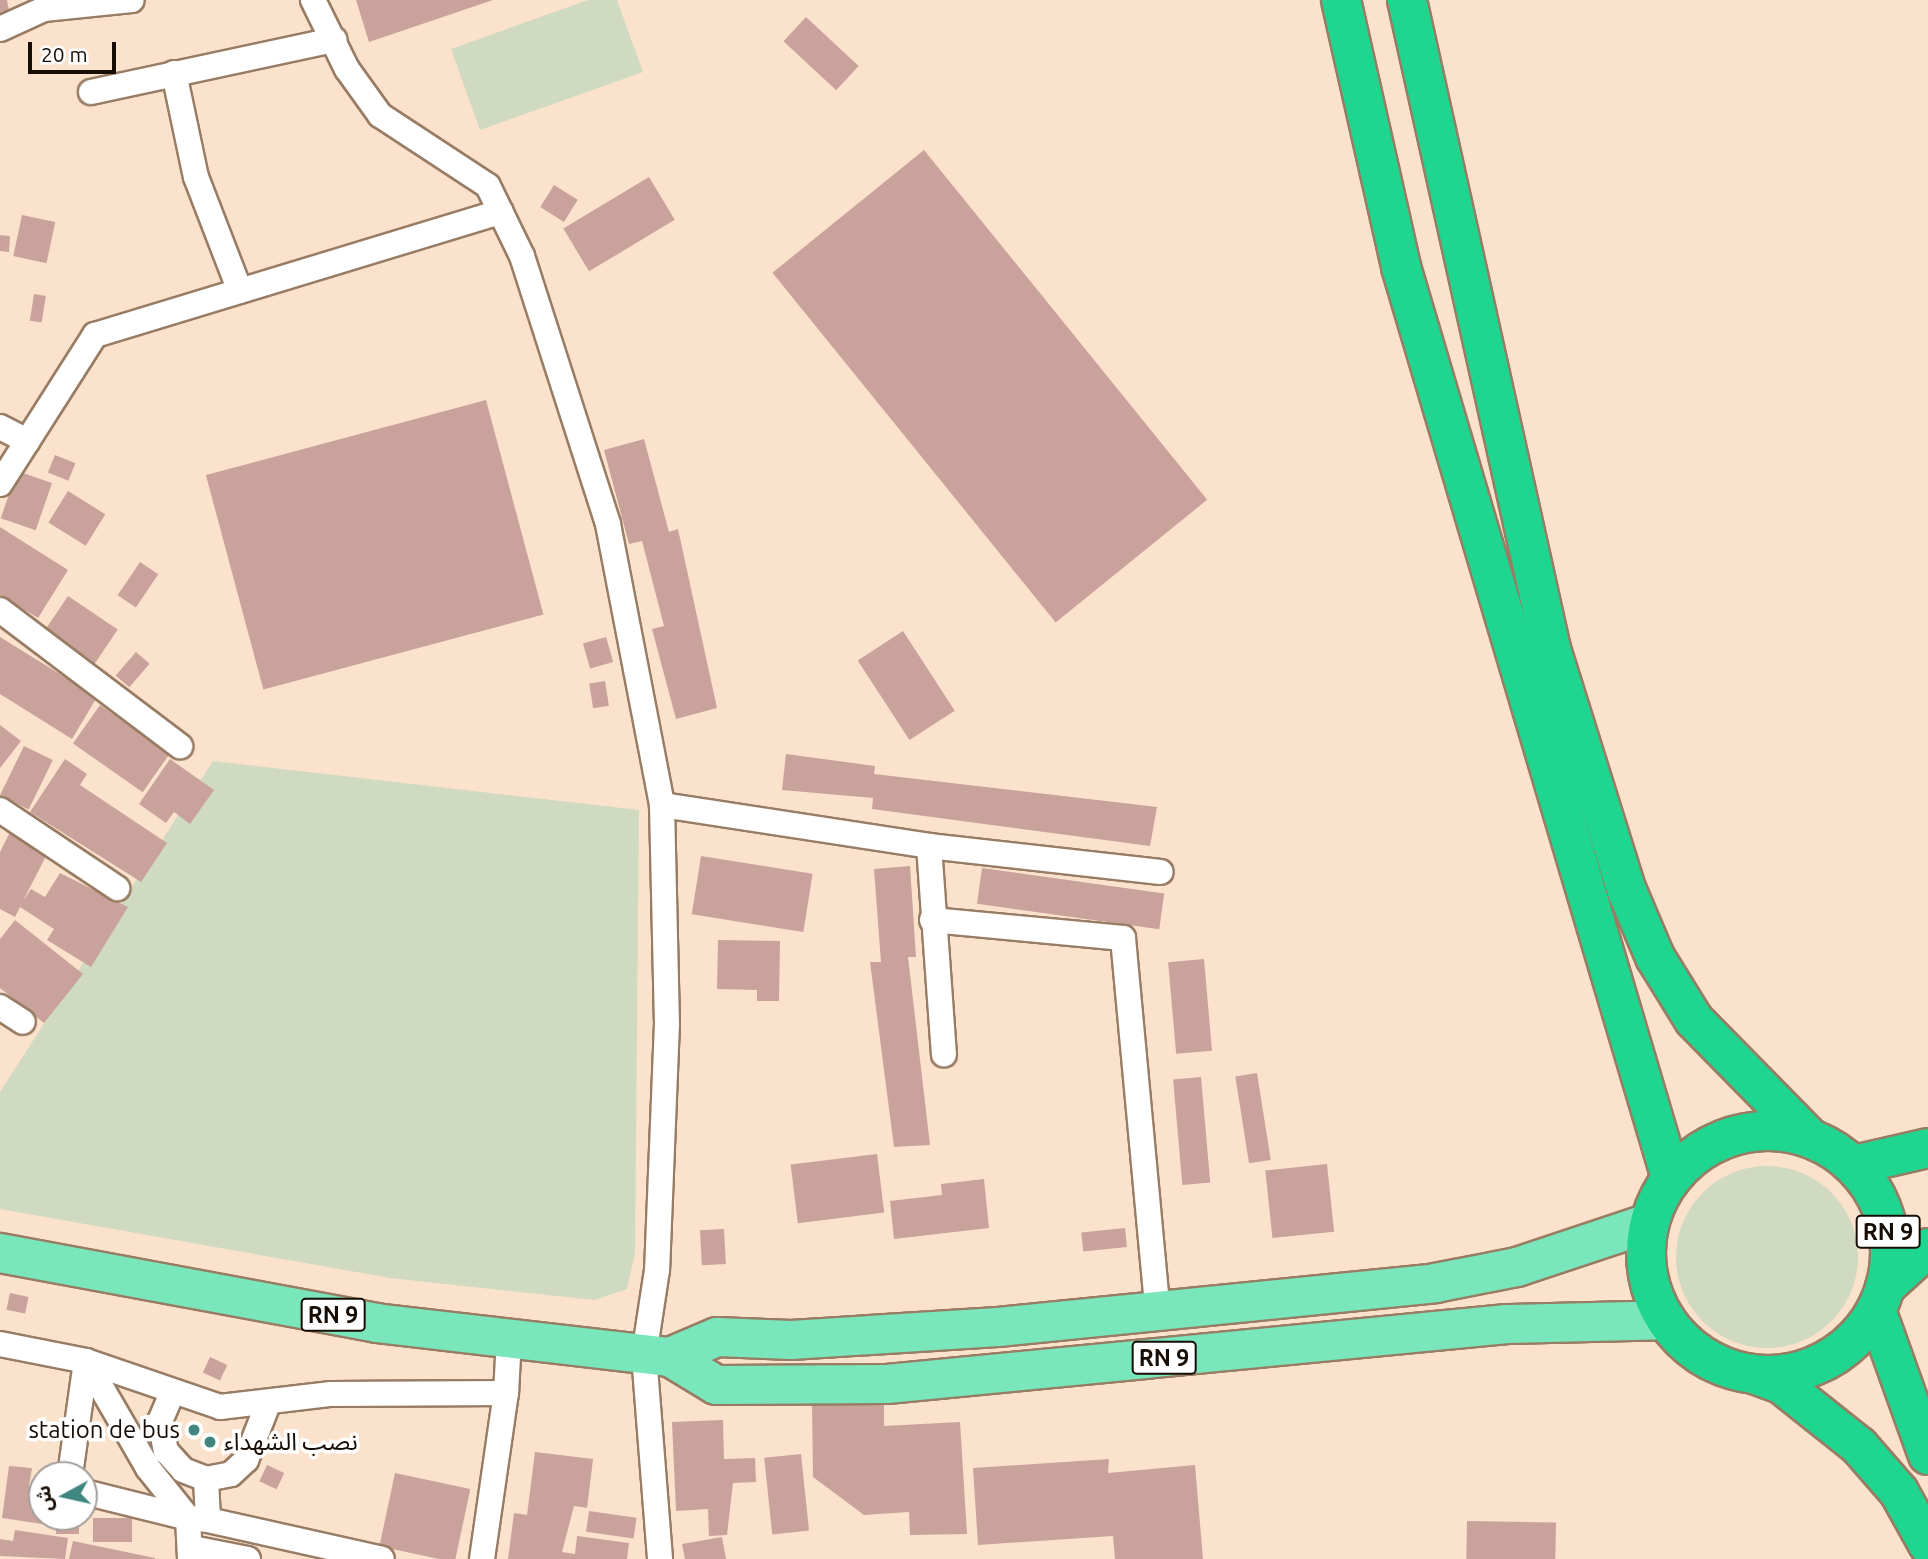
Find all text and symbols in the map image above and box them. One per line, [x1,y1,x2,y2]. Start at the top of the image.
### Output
scale bar [32,28,119,72]
text: 20 m [41,42,88,66]
road number: RN 9 [1855,1212,1921,1252]
road number: RN 9 [300,1296,366,1334]
road number: RN 9 [1131,1338,1197,1378]
place label: station de bus [28,1416,180,1444]
marker: station de bus [186,1422,202,1438]
place label: نصب الشهداء [224,1428,358,1456]
marker: نصب الشهداء [202,1434,218,1450]
north arrow [28,1461,98,1531]
text: ش [31,1484,57,1513]

